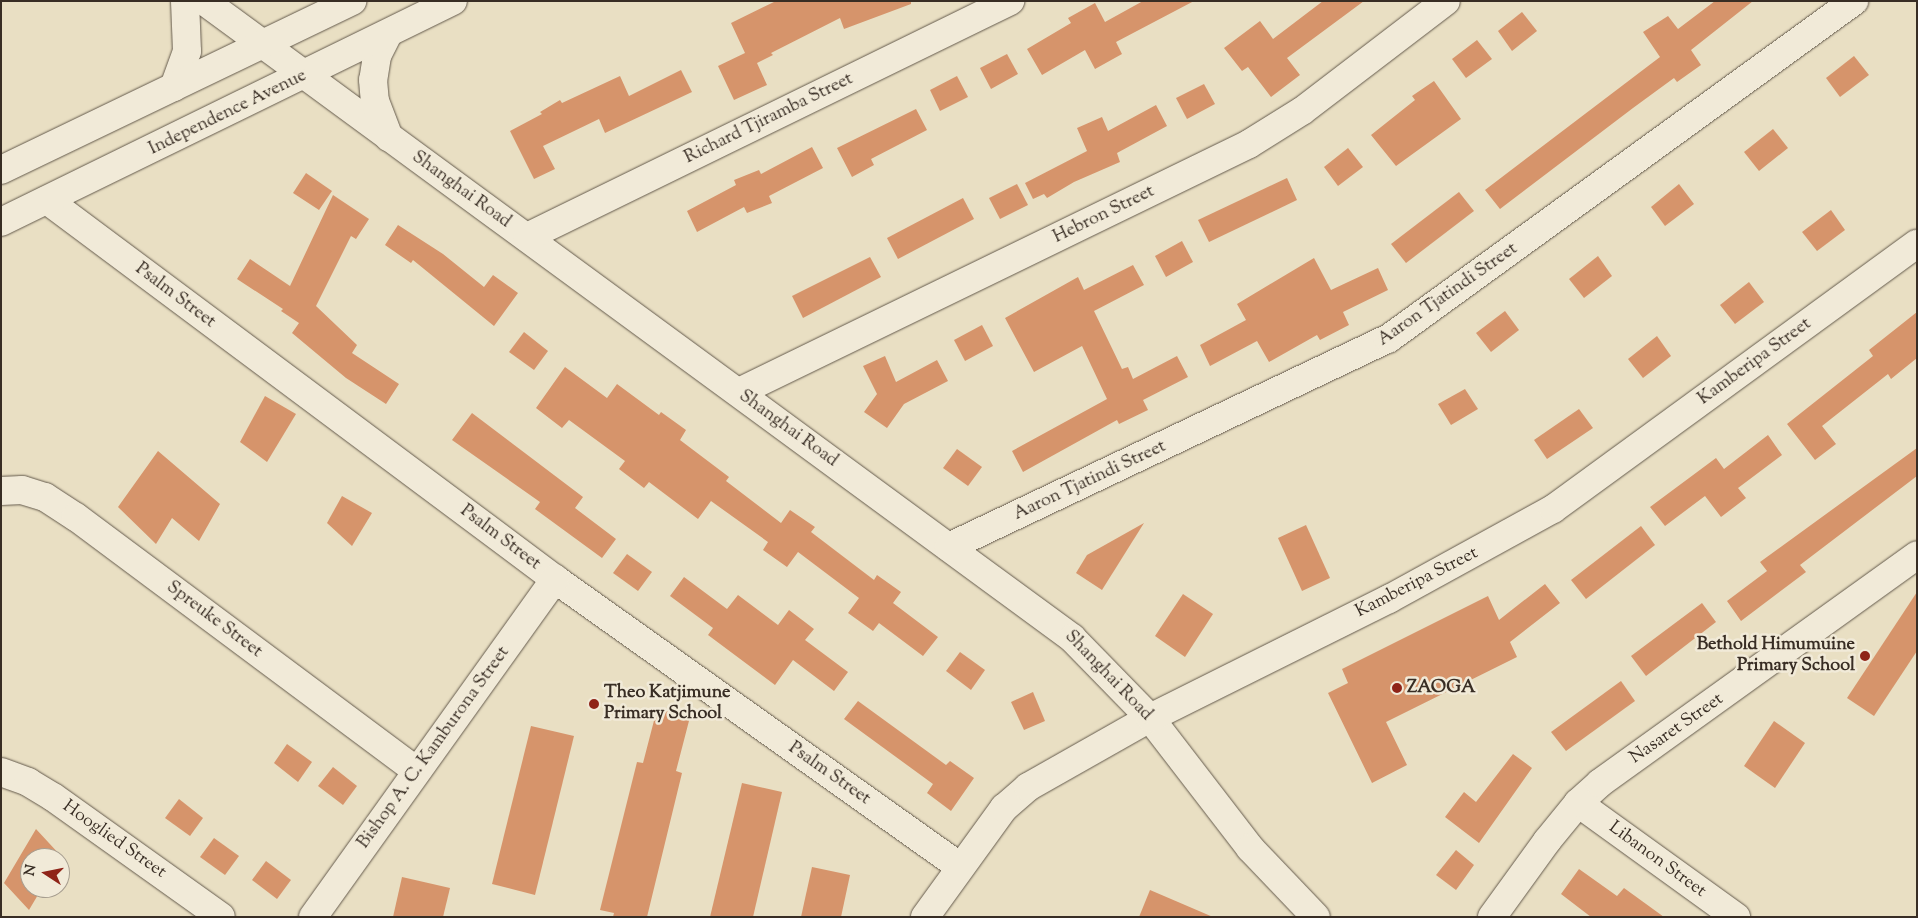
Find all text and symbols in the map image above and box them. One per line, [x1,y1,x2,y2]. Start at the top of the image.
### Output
street label: Independence Avenue [146,65,310,161]
street label: Richard Tjiramba Street [681,69,857,169]
street label: Shanghai Road [407,147,515,233]
street label: Hebron Street [1050,181,1158,249]
street label: Aaron Tjatindi Street [1374,239,1522,351]
street label: Psalm Street [130,259,220,333]
street label: Kamberipa Street [1694,314,1816,410]
street label: Shanghai Road [734,386,842,472]
street label: Aaron Tjatindi Street [1010,436,1170,526]
street label: Psalm Street [455,501,545,575]
street label: Kamberipa Street [1352,543,1482,623]
street label: Spreuke Street [162,577,266,663]
street label: Shanghai Road [1060,626,1156,726]
place label: Bethold Himumuine Primary School [1697,635,1855,678]
street label: Bishop A. C. Kamburona Street [353,643,515,853]
marker: Bethold Himumuine Primary School [1859,650,1871,662]
place label: ZAOGA [1407,677,1476,699]
marker: ZAOGA [1391,682,1403,694]
place label: Theo Katjimune Primary School [604,683,731,726]
street label: Nasaret Street [1626,689,1728,769]
marker: Theo Katjimune Primary School [588,698,600,710]
street label: Psalm Street [784,738,874,810]
street label: Hooglied Street [58,796,170,884]
street label: Libanon Street [1604,817,1710,903]
north arrow [20,848,70,898]
text: N [20,863,42,878]

